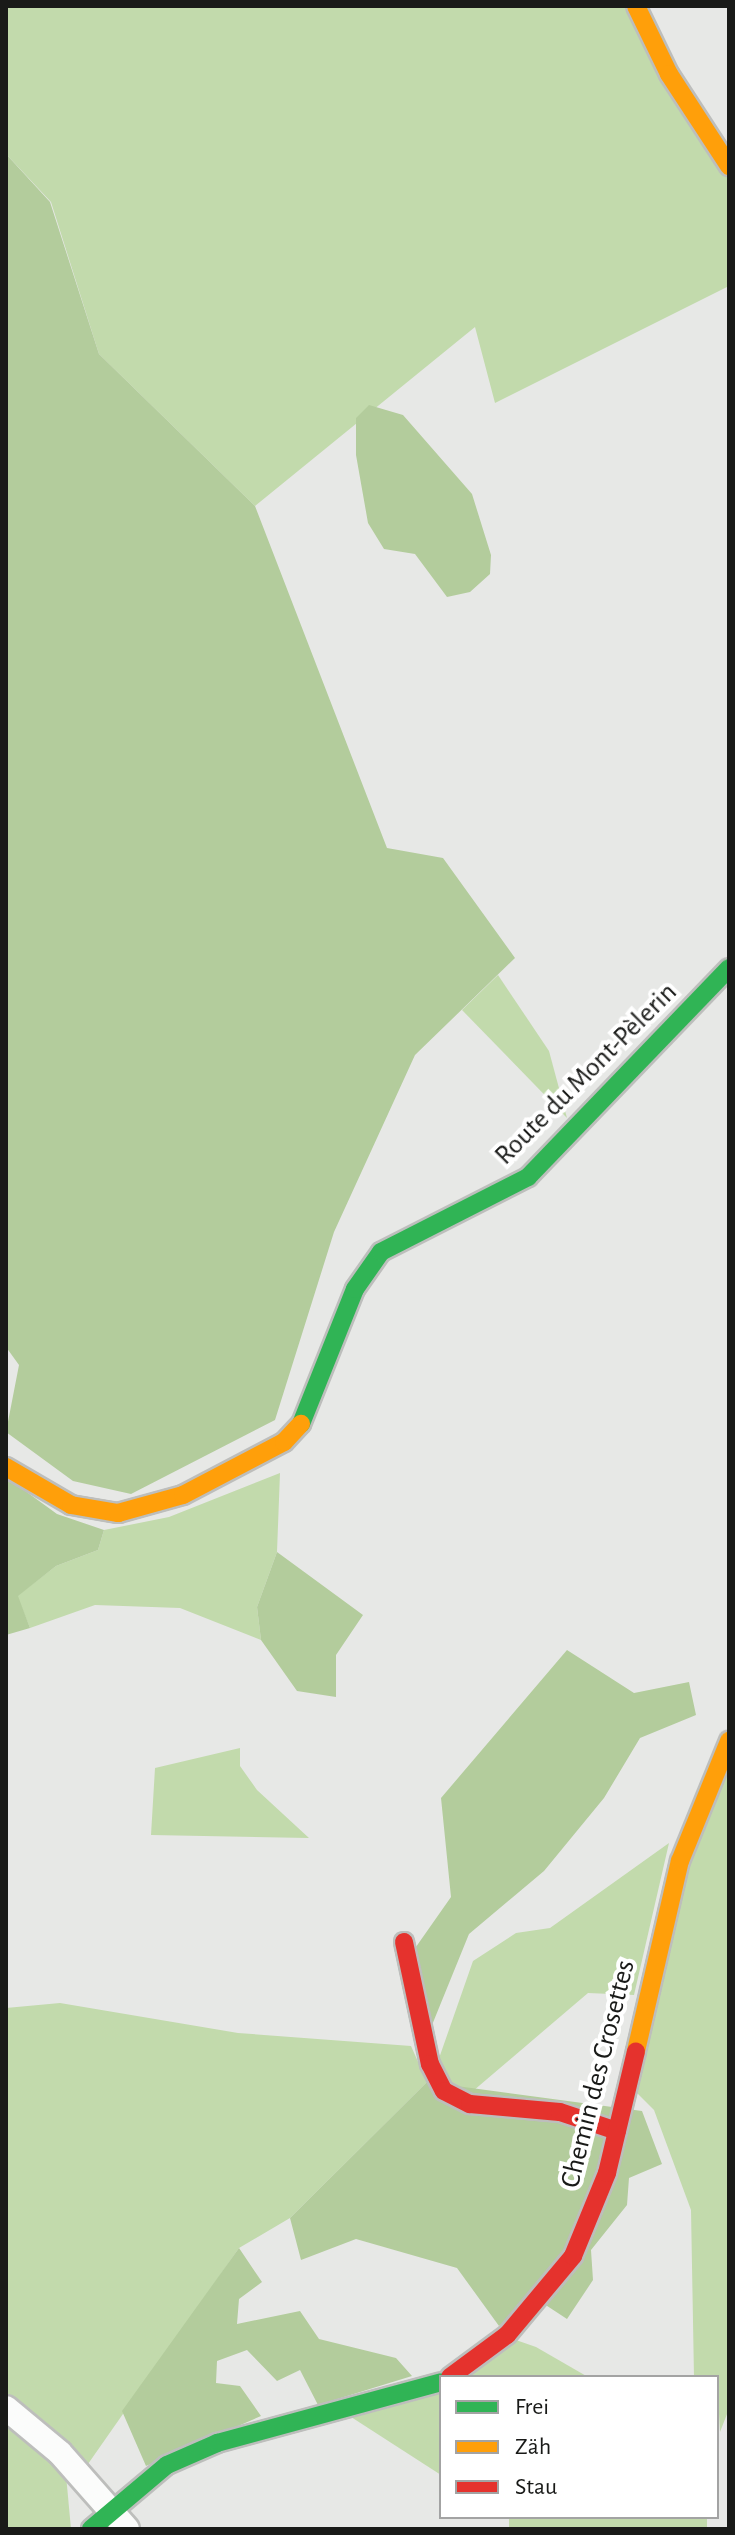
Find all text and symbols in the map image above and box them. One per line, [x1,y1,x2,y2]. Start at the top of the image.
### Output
street label: Route du Mont-Pèlerin [488,976,684,1172]
street label: Chemin des Crosettes [553,1957,643,2191]
legend [439,2375,719,2519]
text: Frei [515,2395,549,2419]
text: Zäh [515,2435,551,2459]
text: Stau [515,2475,557,2499]

